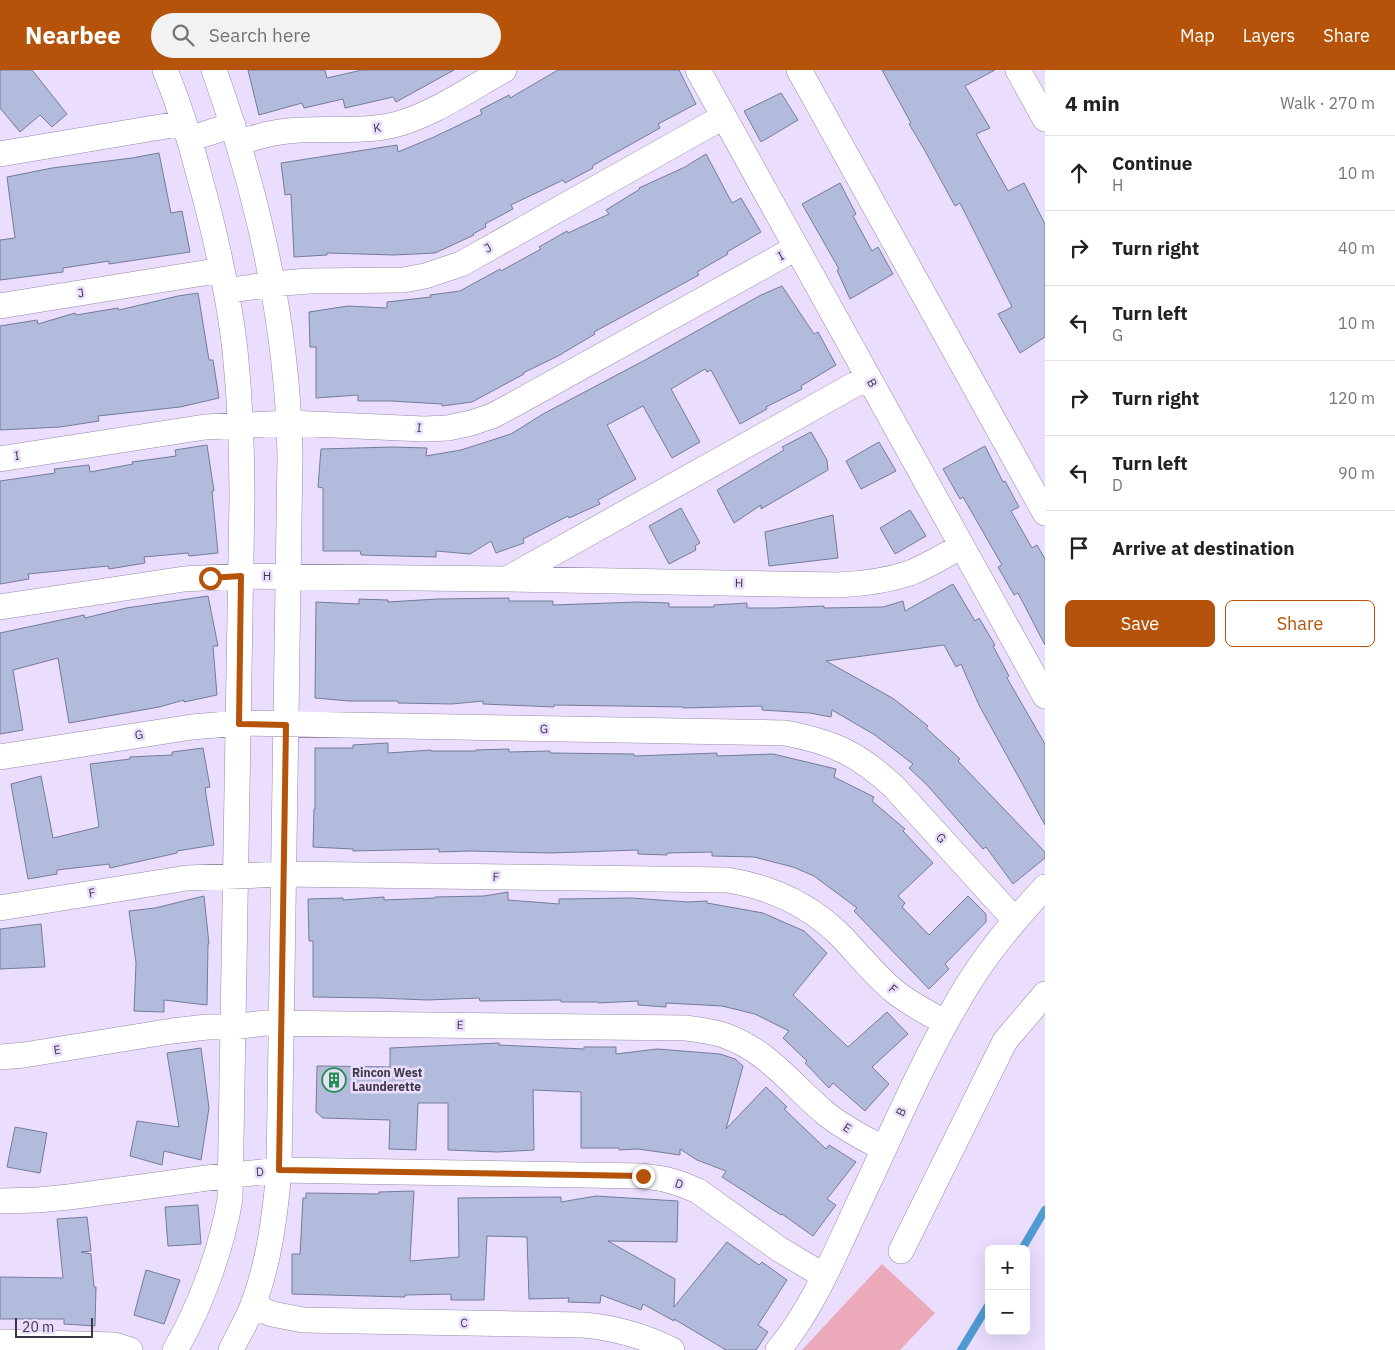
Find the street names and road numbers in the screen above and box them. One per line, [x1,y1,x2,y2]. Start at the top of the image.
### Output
street label: K [372,119,382,136]
street label: J [481,240,494,256]
street label: I [775,248,787,263]
street label: J [77,285,85,300]
street label: B [864,376,881,390]
street label: I [416,420,422,435]
street label: I [13,448,21,463]
street label: H [263,568,271,583]
street label: H [735,575,743,590]
street label: G [540,721,548,736]
street label: G [134,726,144,743]
street label: G [933,829,950,846]
street label: F [493,869,500,884]
street label: F [87,885,97,900]
street label: F [886,981,901,997]
street label: E [456,1017,464,1032]
street label: E [52,1042,62,1057]
street label: B [892,1105,909,1119]
street label: E [840,1119,854,1136]
street label: D [255,1164,265,1179]
street label: D [673,1175,685,1192]
street label: C [460,1315,468,1330]

